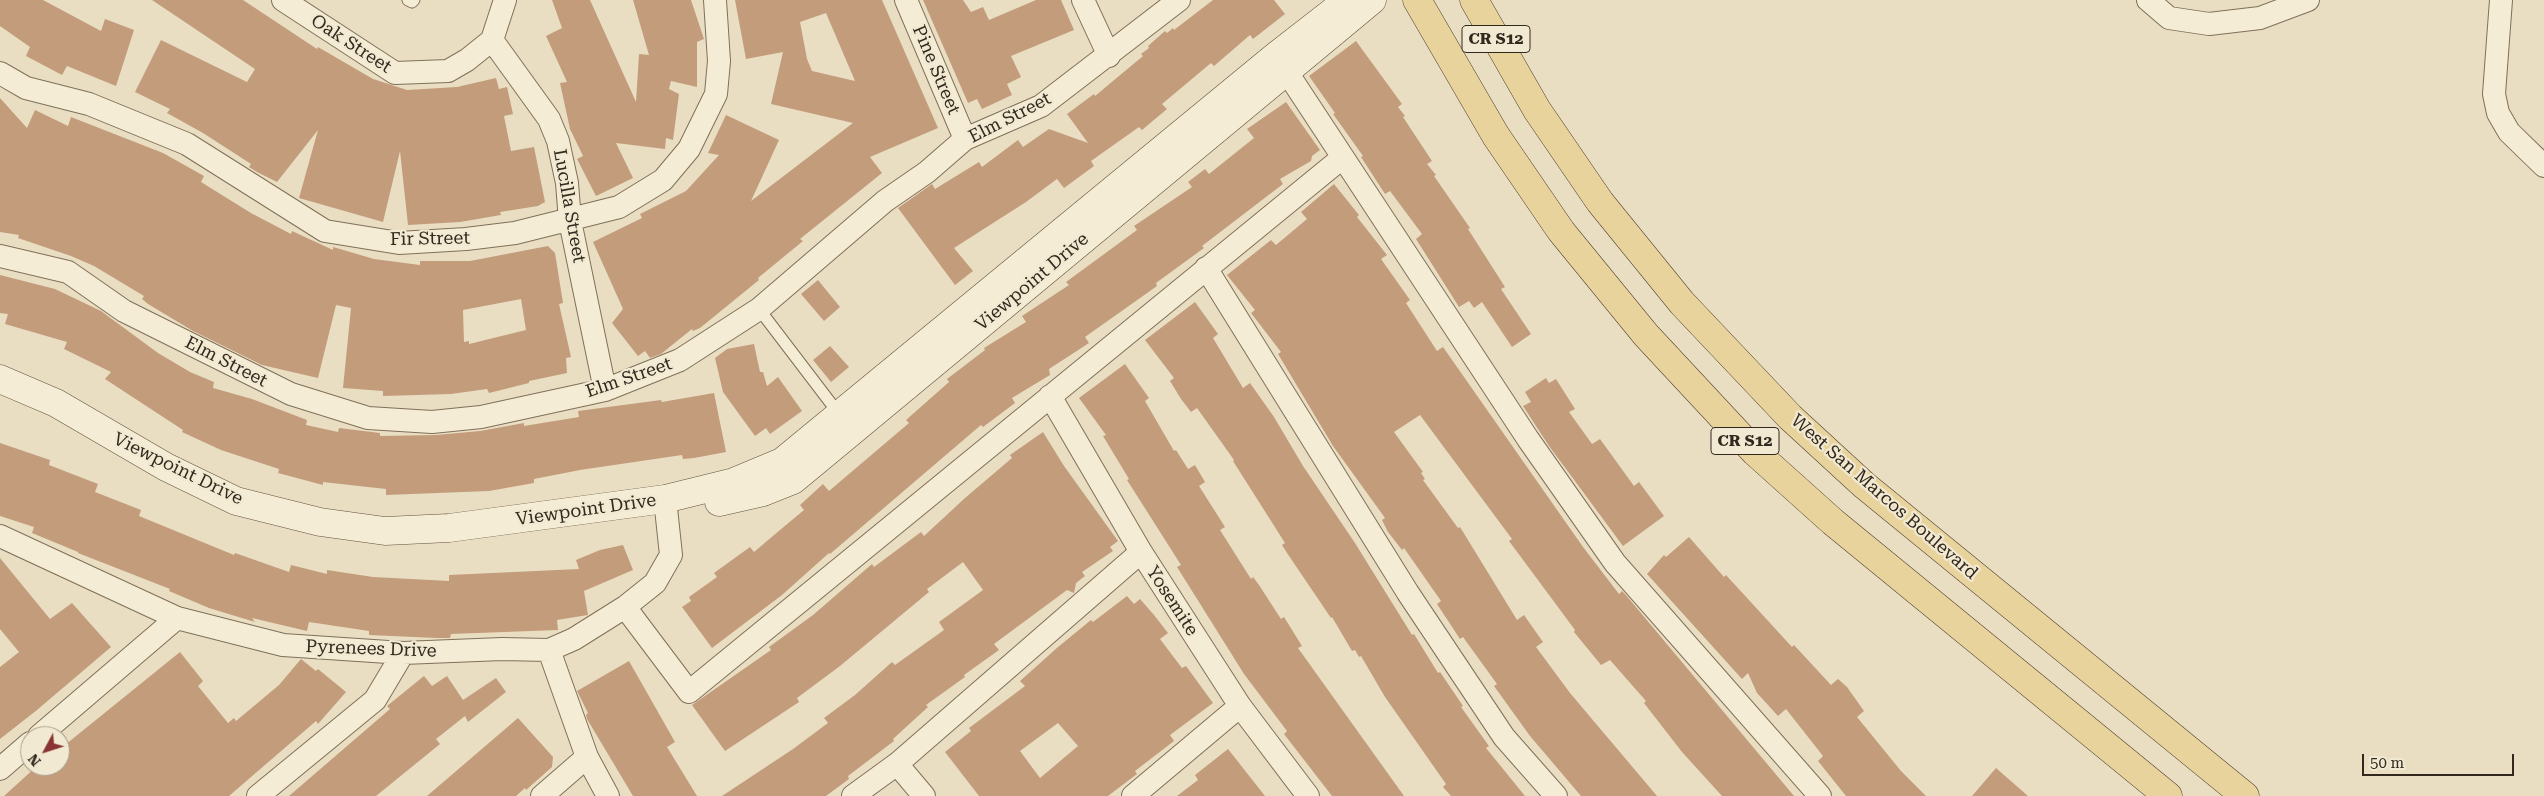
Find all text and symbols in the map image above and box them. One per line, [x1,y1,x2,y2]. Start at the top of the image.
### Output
street label: Oak Street [307,10,395,78]
street label: Pine Street [907,22,965,118]
road number: CR S12 [1462,26,1530,52]
street label: Elm Street [965,88,1055,148]
street label: Lucilla Street [548,147,590,265]
street label: Fir Street [390,228,470,250]
street label: Viewpoint Drive [971,228,1093,336]
street label: Elm Street [181,332,271,392]
street label: Elm Street [583,353,675,403]
street label: West San Marcos Boulevard [1786,410,1982,584]
street label: Viewpoint Drive [110,428,246,510]
road number: CR S12 [1711,428,1779,454]
street label: Viewpoint Drive [514,489,658,531]
street label: Yosemite [1141,562,1203,640]
street label: Pyrenees Drive [305,636,437,662]
north arrow [20,726,70,776]
scale bar [2364,744,2516,776]
text: N [25,751,44,769]
text: 50 m [2370,754,2404,772]

